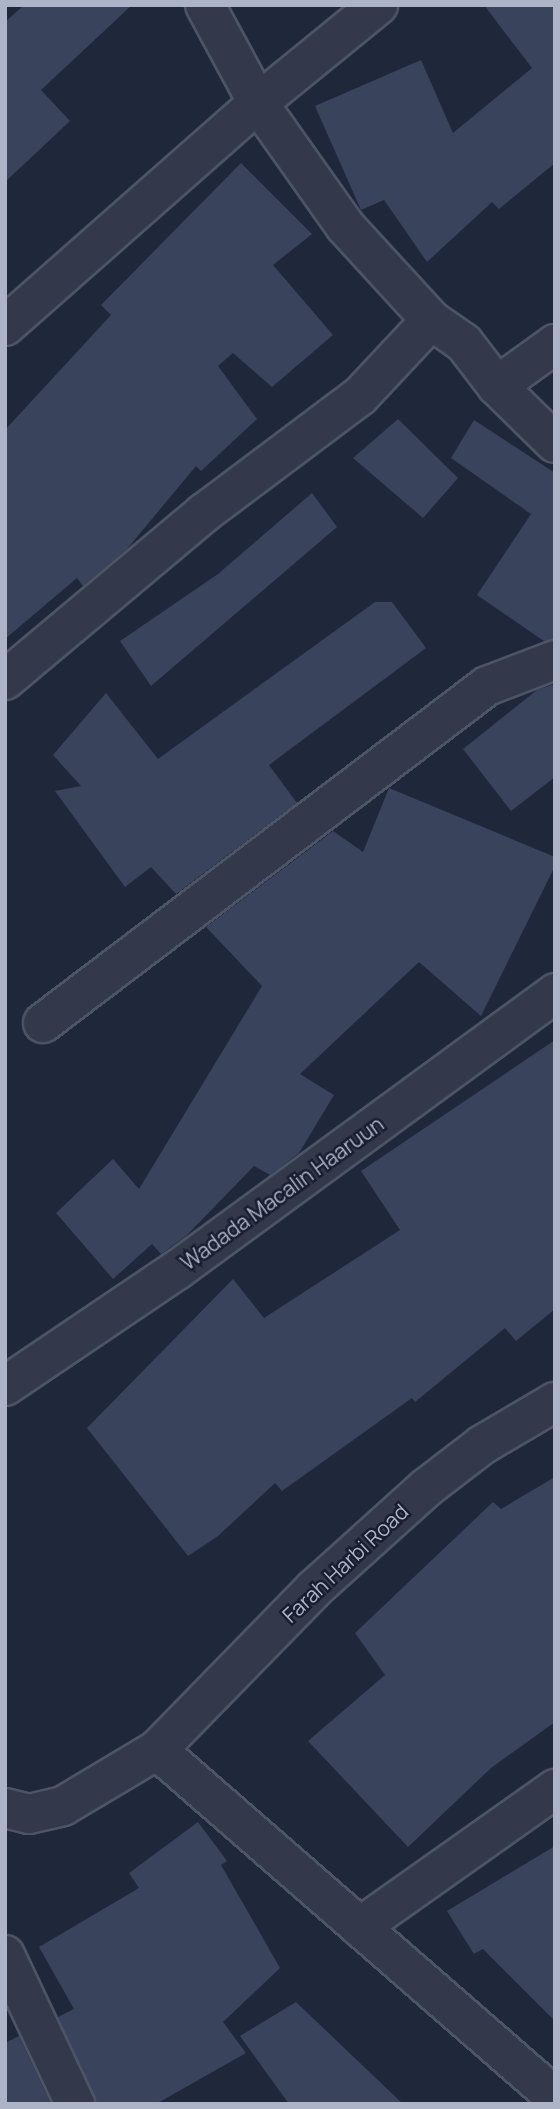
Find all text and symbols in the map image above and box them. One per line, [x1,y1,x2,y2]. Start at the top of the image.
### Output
street label: Wadada Macalin Haaruun [176,1111,388,1275]
street label: Farah Harbi Road [277,1498,413,1628]

